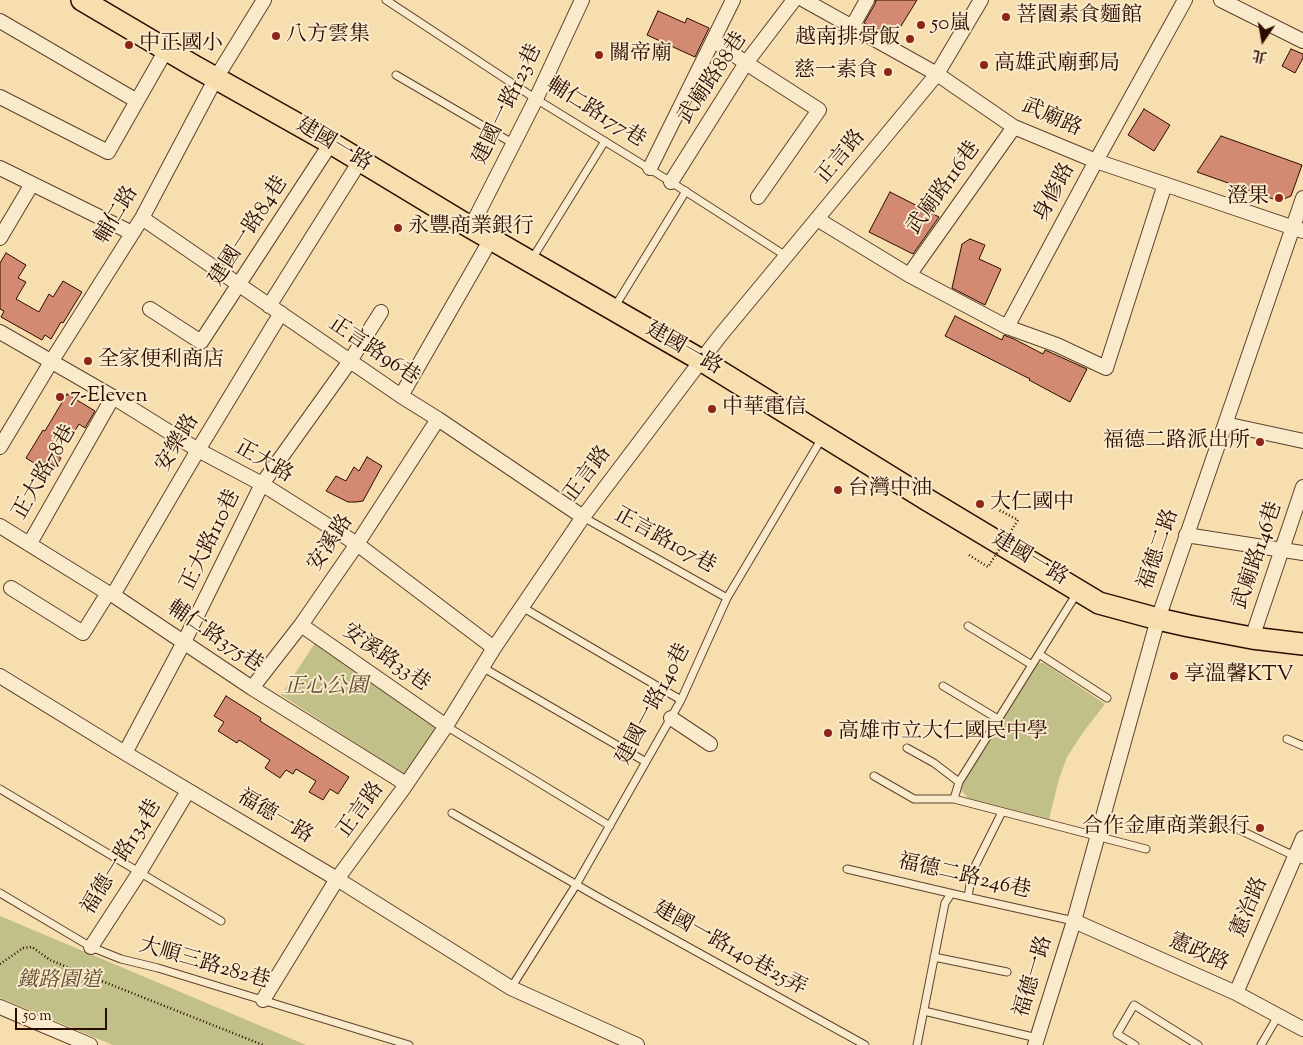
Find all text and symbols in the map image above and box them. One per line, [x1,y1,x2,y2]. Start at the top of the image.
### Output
place label: 菩園素食麵館 [1016,4,1142,30]
marker: 菩園素食麵館 [1000,11,1012,23]
place label: 50嵐 [931,12,970,38]
north arrow [1238,15,1288,65]
marker: 50嵐 [915,19,927,31]
place label: 八方雲集 [286,23,370,49]
place label: 越南排骨飯 [795,26,900,52]
street label: 武廟路88巷 [674,28,754,130]
marker: 八方雲集 [270,30,282,42]
place label: 中正國小 [139,32,223,58]
marker: 越南排骨飯 [904,33,916,45]
marker: 中正國小 [123,39,135,51]
street label: 建國一路123巷 [469,41,549,169]
place label: 關帝廟 [609,42,672,68]
text: 北 [1251,43,1269,66]
marker: 關帝廟 [593,49,605,61]
place label: 高雄武廟郵局 [994,52,1120,78]
place label: 慈一素食 [794,59,878,85]
marker: 高雄武廟郵局 [978,59,990,71]
marker: 慈一素食 [882,66,894,78]
street label: 輔仁路177巷 [541,74,649,154]
street label: 武廟路 [1017,95,1085,143]
street label: 建國一路 [291,114,375,178]
street label: 正言路 [812,126,872,190]
street label: 武廟路116巷 [903,138,987,240]
street label: 身修路 [1030,159,1082,227]
street label: 建國一路84巷 [205,172,295,292]
street label: 輔仁路 [91,183,145,249]
place label: 澄果 [1227,185,1269,211]
marker: 澄果 [1273,192,1285,204]
place label: 永豐商業銀行 [408,215,534,241]
marker: 永豐商業銀行 [392,222,404,234]
street label: 正言路96巷 [323,312,423,392]
street label: 建國一路 [640,318,726,382]
place label: 全家便利商店 [98,348,224,374]
marker: 全家便利商店 [82,355,94,367]
place label: 7-Eleven [70,384,148,410]
marker: 7-Eleven [54,391,66,403]
place label: 中華電信 [722,396,806,422]
marker: 中華電信 [706,403,718,415]
street label: 安樂路 [152,411,206,477]
street label: 正大路78巷 [9,421,83,525]
place label: 福德二路派出所 [1103,429,1250,455]
street label: 正大路 [229,436,297,490]
marker: 福德二路派出所 [1254,436,1266,448]
street label: 正言路 [560,442,618,508]
place label: 台灣中油 [848,477,932,503]
marker: 台灣中油 [832,484,844,496]
street label: 正大路110巷 [177,486,247,596]
place label: 大仁國中 [990,491,1074,517]
marker: 大仁國中 [974,498,986,510]
street label: 武廟路146巷 [1229,499,1289,613]
street label: 正言路107巷 [609,504,719,580]
street label: 福德二路 [1134,506,1186,594]
street label: 安溪路 [304,511,360,577]
street label: 建國一路 [987,528,1071,592]
street label: 輔仁路375巷 [161,597,267,679]
street label: 安溪路33巷 [336,620,434,698]
street label: 建國一路140巷 [613,640,697,770]
place label: 享溫馨KTV [1184,663,1293,689]
marker: 享溫馨KTV [1168,670,1180,682]
park label: 正心公園 [284,675,368,701]
place label: 高雄市立大仁國民中學 [838,720,1048,746]
marker: 高雄市立大仁國民中學 [822,727,834,739]
street label: 正言路 [333,778,391,844]
street label: 福德一路 [232,786,316,850]
street label: 福德一路134巷 [78,796,168,920]
place label: 合作金庫商業銀行 [1082,815,1250,841]
marker: 合作金庫商業銀行 [1254,822,1266,834]
street label: 福德二路246巷 [895,850,1033,906]
street label: 憲治路 [1227,874,1275,942]
street label: 建國一路140巷25弄 [648,897,810,1003]
street label: 憲政路 [1164,930,1232,978]
street label: 福德一路 [1011,933,1059,1021]
street label: 大順三路282巷 [136,934,272,996]
park label: 鐵路園道 [17,969,101,995]
scale bar [18,998,110,1030]
text: 50 m [23,1006,52,1027]

